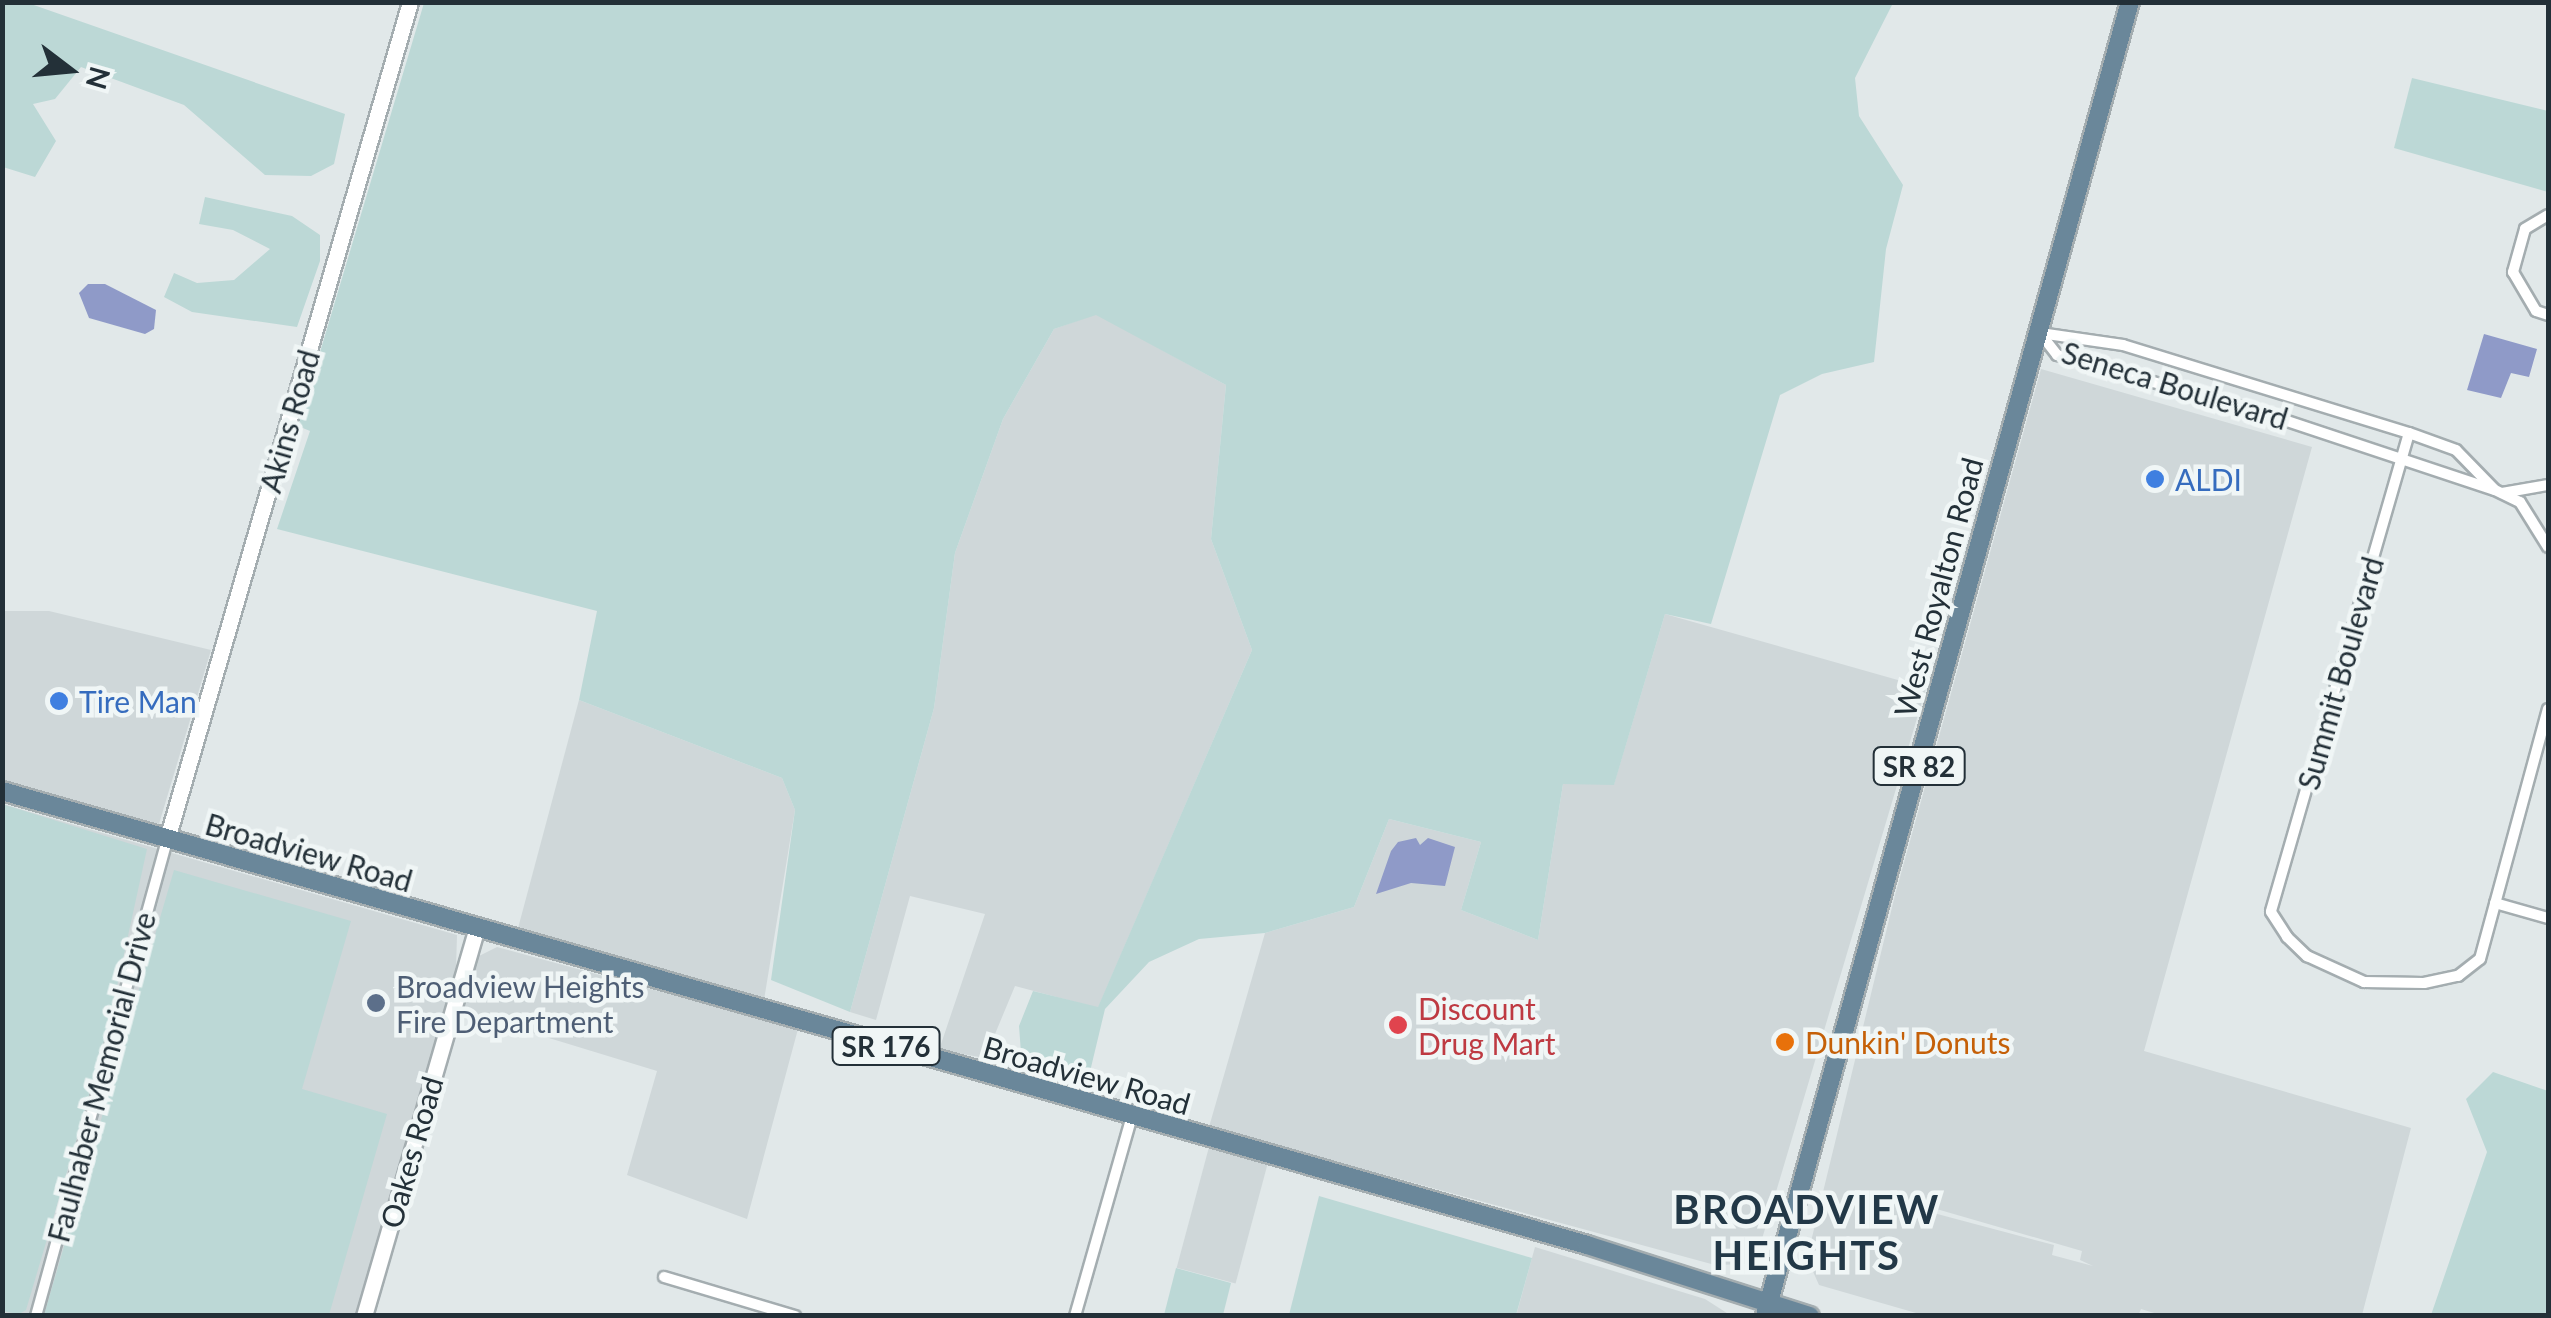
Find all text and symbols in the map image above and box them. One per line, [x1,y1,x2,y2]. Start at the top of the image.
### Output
north arrow [20,20,120,120]
text: N [80,63,118,93]
street label: Seneca Boulevard [2058,334,2292,436]
street label: Akins Road [251,346,327,496]
street label: West Royalton Road [1886,453,1990,721]
place label: ALDI [2175,461,2242,497]
marker: ALDI [2144,468,2166,490]
street label: Summit Boulevard [2290,553,2390,793]
place label: Tire Man [79,683,197,719]
marker: Tire Man [48,690,70,712]
road number: SR 82 [1872,743,1966,789]
street label: Broadview Road [201,805,417,899]
street label: Faulhaber Memorial Drive [40,908,162,1246]
place label: Broadview Heights Fire Department [396,968,645,1038]
place label: Discount Drug Mart [1418,990,1555,1060]
marker: Broadview Heights Fire Department [365,992,387,1014]
marker: Discount Drug Mart [1387,1014,1409,1036]
road number: SR 176 [831,1023,941,1069]
place label: Dunkin' Donuts [1805,1024,2011,1060]
street label: Broadview Road [979,1028,1195,1122]
marker: Dunkin' Donuts [1774,1031,1796,1053]
street label: Oakes Road [372,1072,450,1232]
district label: BROADVIEW HEIGHTS [1673,1185,1941,1279]

